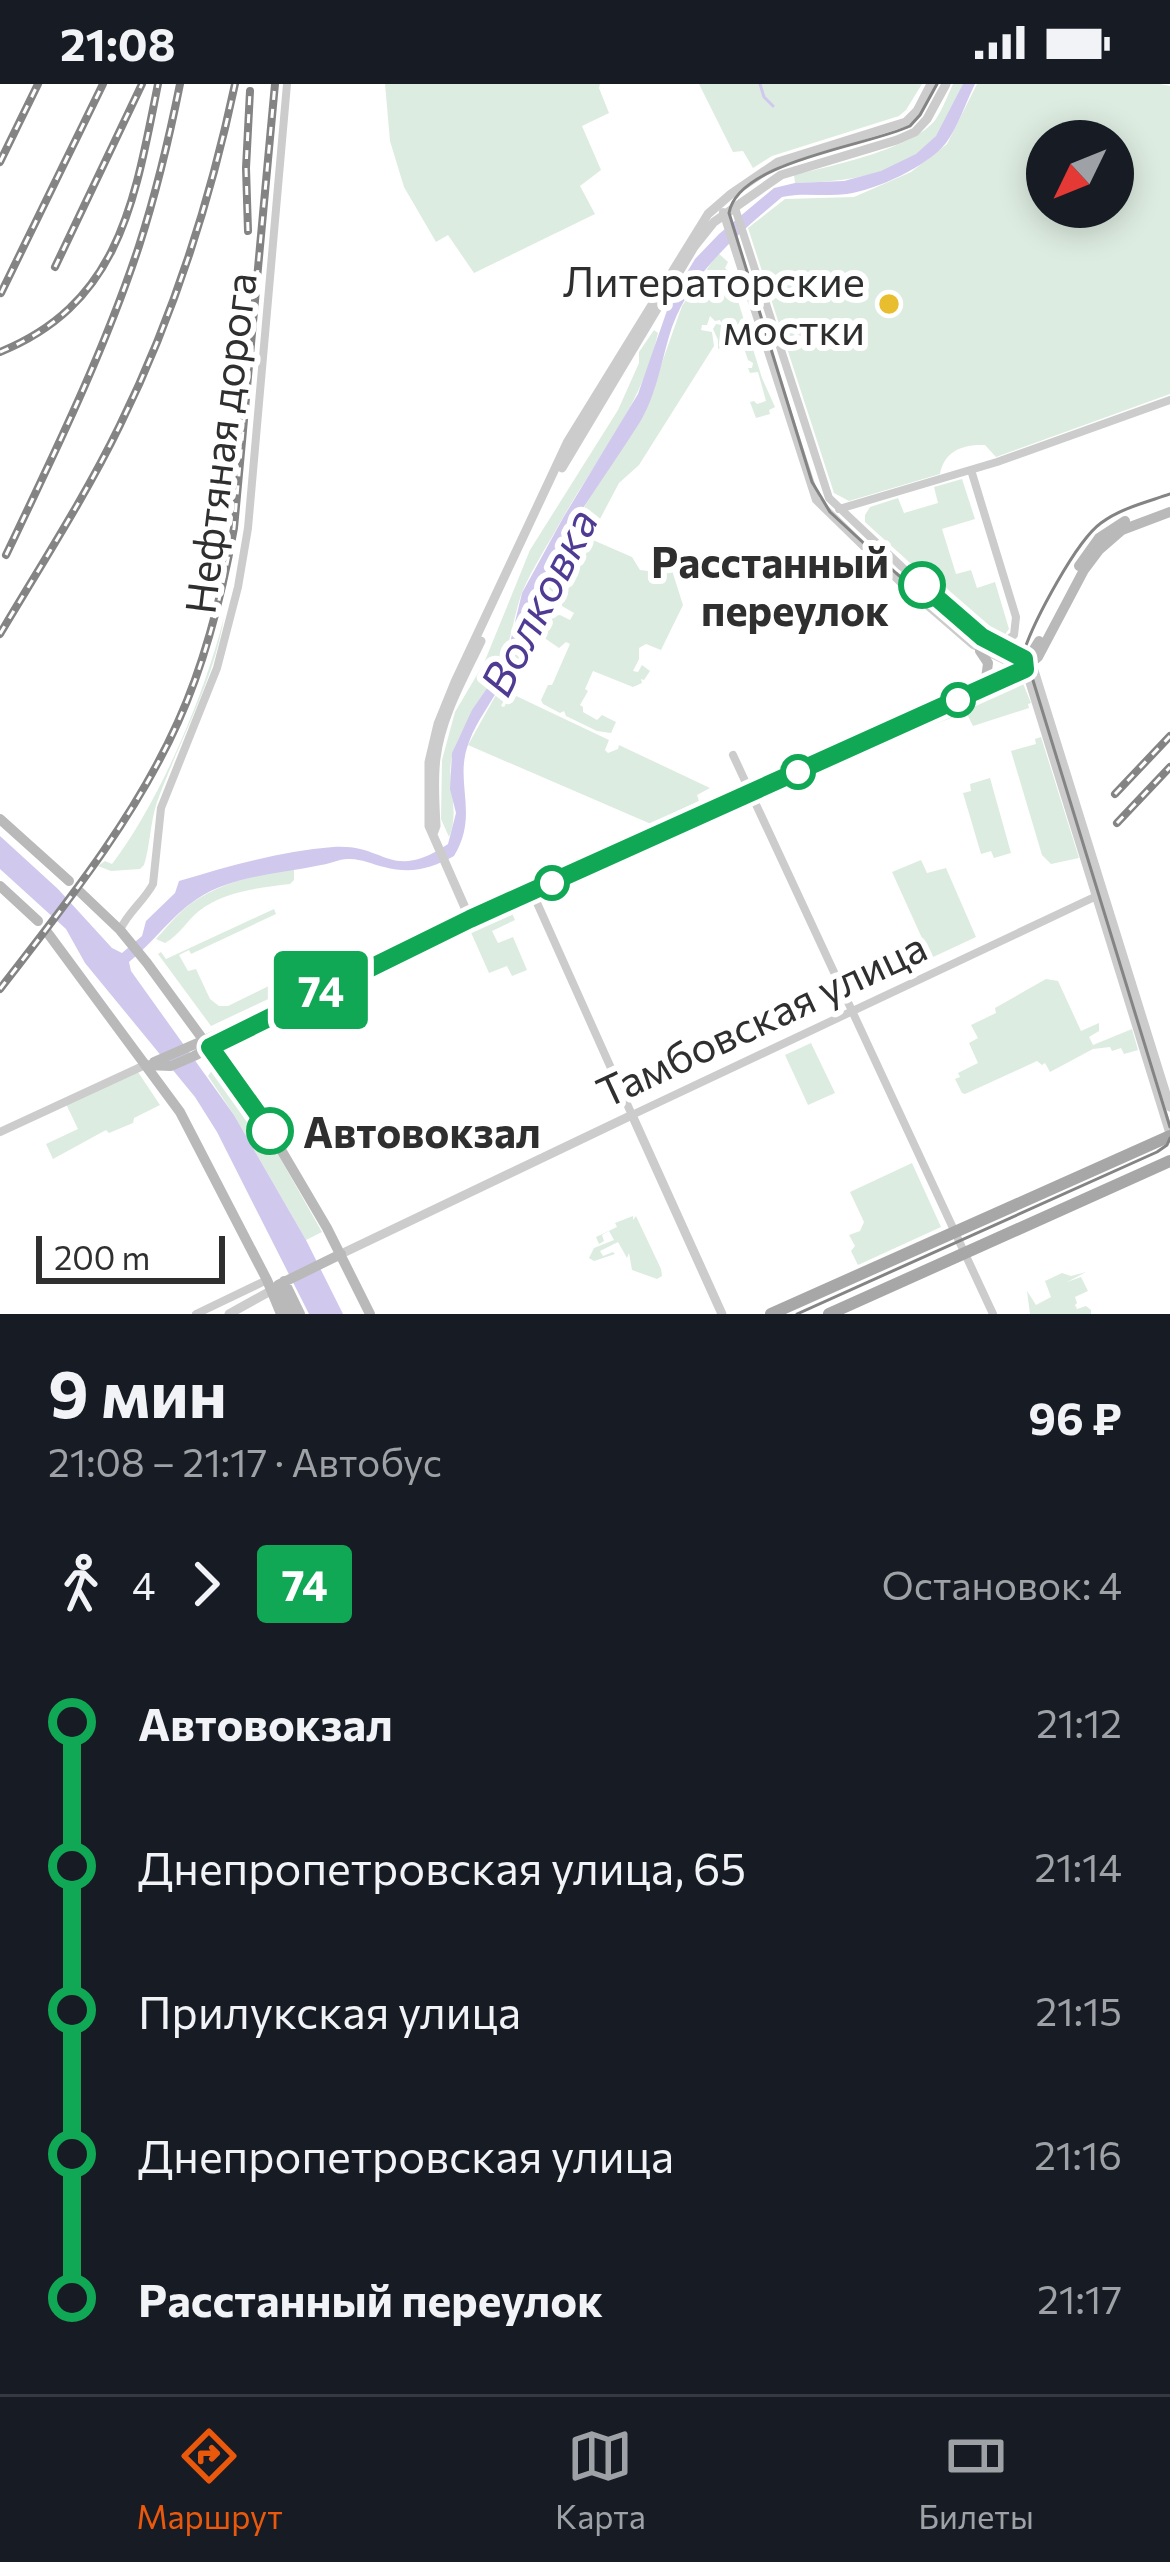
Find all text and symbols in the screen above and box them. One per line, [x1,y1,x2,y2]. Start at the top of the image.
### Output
text: 21:08 [60,15,176,70]
north arrow [1026,120,1134,228]
map controls [1026,120,1134,228]
place label: Литераторские мостки [563,254,865,354]
street label: Нефтяная дорога [172,269,266,617]
marker: Литераторские мостки [876,291,902,317]
water label: Волковка [466,498,608,704]
place label: Расстанный переулок [651,535,889,635]
marker: Расстанный переулок [900,563,944,607]
unlabelled marker [942,684,974,716]
unlabelled marker [782,756,814,788]
unlabelled marker [536,867,568,899]
street label: Тамбовская улица [588,919,934,1117]
line badge: 74 [267,951,375,1029]
text: 74 [298,964,344,1016]
place label: Автовокзал [303,1105,541,1157]
marker: Автовокзал [248,1109,292,1153]
scale bar [36,1230,225,1283]
text: 200 m [54,1236,150,1277]
text: 9 мин [48,1351,227,1432]
text: 96 ₽ [1028,1389,1122,1444]
text: 21:08 – 21:17 · Автобус [48,1437,442,1485]
icon: walk [48,1551,114,1617]
icon: forward [173,1551,239,1617]
text: 74 [281,1558,328,1610]
text: 4 [132,1560,155,1608]
text: Остановок: 4 [882,1560,1122,1608]
text: Автовокзал [138,1695,393,1750]
text: 21:12 [1036,1698,1122,1746]
text: Днепропетровская улица, 65 [138,1839,746,1894]
text: 21:14 [1034,1842,1122,1890]
text: Прилукская улица [138,1983,521,2038]
text: 21:15 [1035,1986,1122,2034]
text: Днепропетровская улица [138,2127,674,2182]
text: 21:16 [1034,2130,1122,2178]
text: Расстанный переулок [138,2271,603,2326]
text: 21:17 [1037,2274,1122,2322]
tab: Маршрут [136,2423,283,2536]
tab: Карта [555,2423,646,2536]
tab: Билеты [918,2423,1034,2536]

